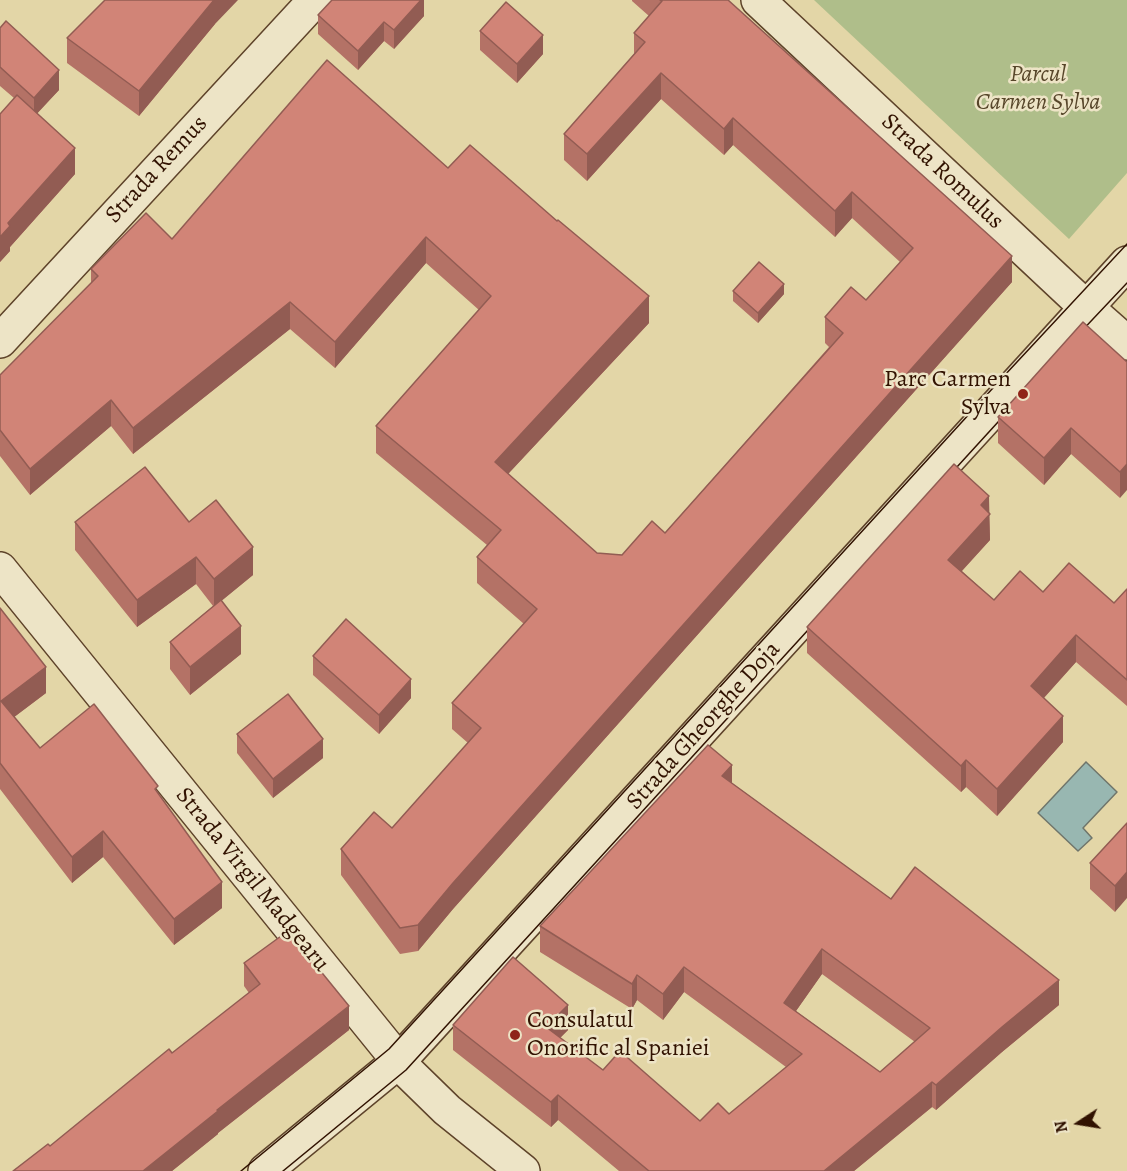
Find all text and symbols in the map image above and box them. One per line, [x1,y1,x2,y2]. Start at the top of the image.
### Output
park label: Parcul Carmen Sylva [976,61,1100,117]
street label: Strada Romulus [875,108,1009,236]
street label: Strada Remus [100,110,214,230]
place label: Parc Carmen Sylva [884,366,1011,422]
marker: Parc Carmen Sylva [1016,387,1030,401]
street label: Strada Gheorghe Doja [621,636,787,816]
street label: Strada Virgil Madgearu [169,782,335,978]
place label: Consulatul Onorific al Spaniei [527,1007,709,1063]
marker: Consulatul Onorific al Spaniei [508,1028,522,1042]
north arrow [1049,1093,1109,1153]
text: N [1049,1119,1073,1135]

